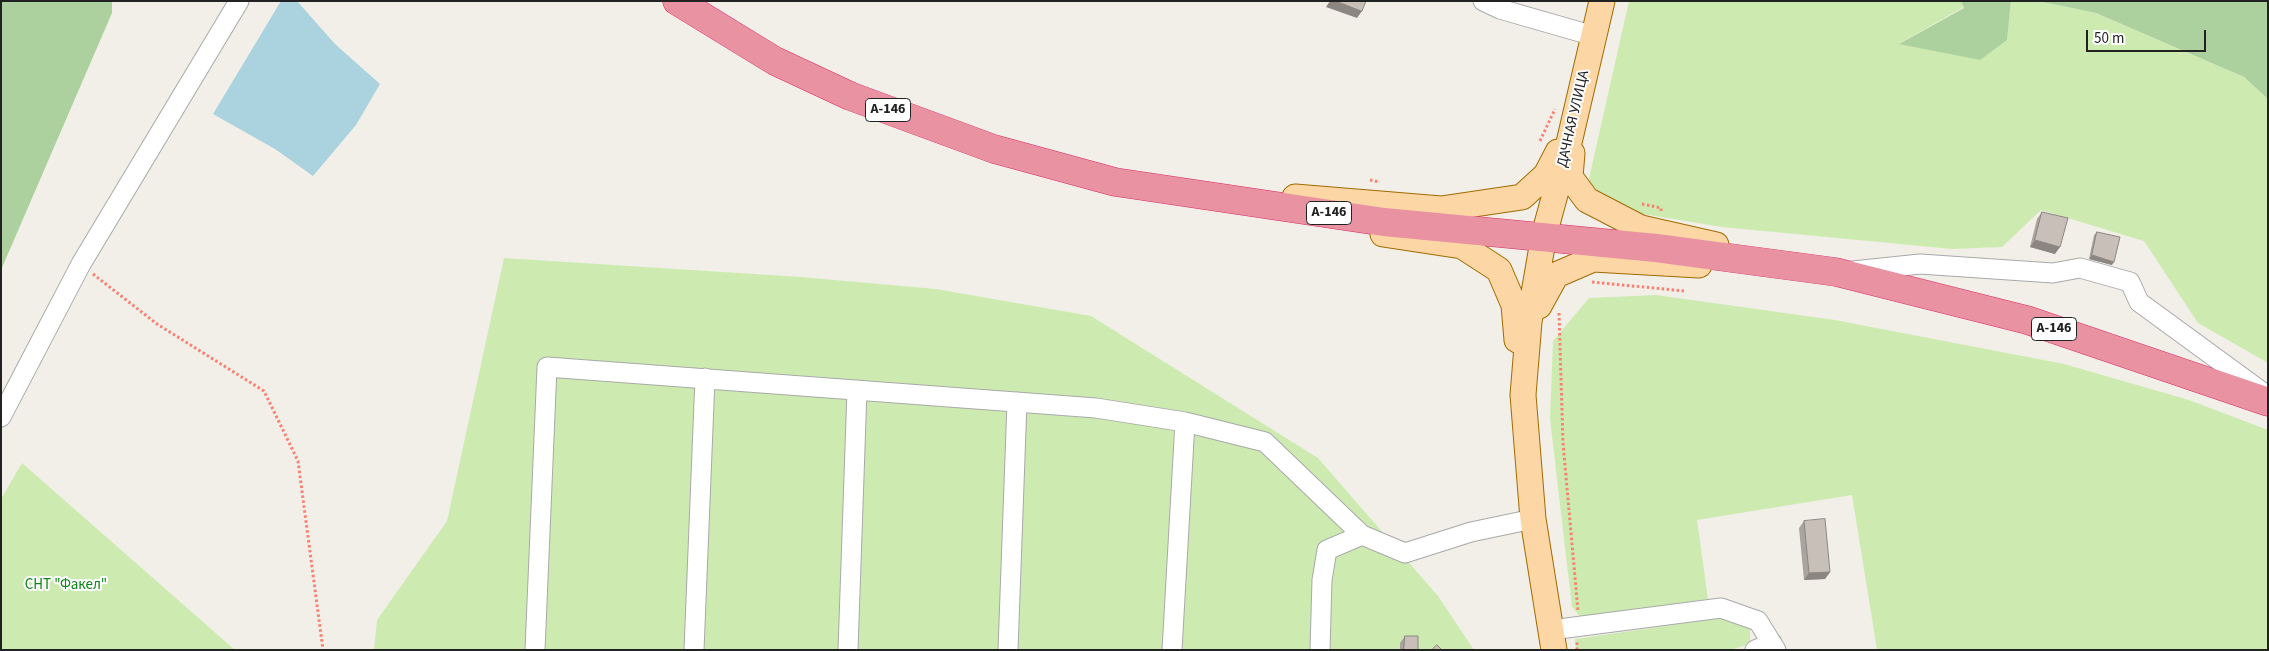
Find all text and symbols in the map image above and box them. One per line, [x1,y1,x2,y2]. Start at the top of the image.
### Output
scale bar [2089,20,2209,52]
text: 50 m [2094,28,2124,49]
street label: ДАЧНАЯ УЛИЦА [1554,69,1594,169]
road number: А-146 [866,98,910,122]
road number: А-146 [1306,202,1352,224]
road number: А-146 [2032,318,2076,340]
park label: СНТ "Факел" [25,577,107,595]

